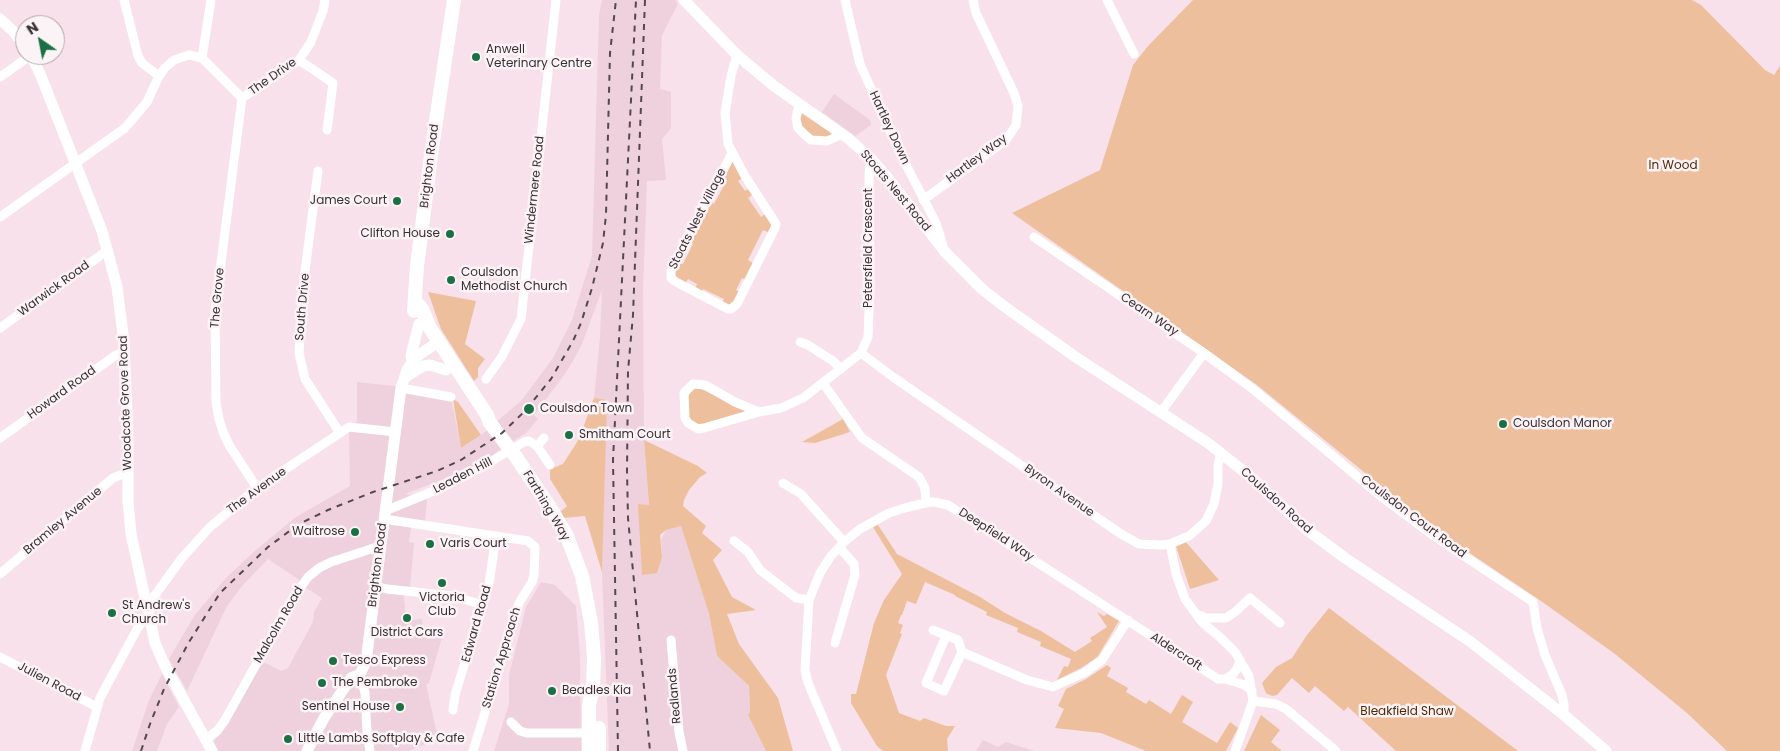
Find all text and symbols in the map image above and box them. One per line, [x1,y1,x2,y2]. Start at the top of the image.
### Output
north arrow [15,15,65,65]
text: N [23,17,42,40]
place label: Anwell Veterinary Centre [486,43,592,71]
marker: Anwell Veterinary Centre [470,51,482,63]
street label: The Drive [246,55,300,99]
street label: Hartley Down [866,89,912,167]
street label: Brighton Road [418,123,442,209]
street label: Hartley Way [944,132,1010,186]
street label: Windermere Road [522,135,548,245]
street label: Stoats Nest Road [857,147,933,235]
park label: In Wood [1648,159,1698,173]
street label: Stoats Nest Village [666,166,730,272]
street label: Petersfield Crescent [862,188,876,308]
place label: James Court [310,194,387,208]
marker: James Court [391,195,403,207]
place label: Clifton House [361,227,440,241]
marker: Clifton House [444,228,456,240]
street label: Warwick Road [15,258,93,320]
place label: Coulsdon Methodist Church [461,266,567,294]
street label: The Grove [208,267,228,329]
street label: South Drive [293,273,313,341]
marker: Coulsdon Methodist Church [445,274,457,286]
street label: Cearn Way [1117,290,1181,340]
street label: Woodcote Grove Road [116,335,136,471]
street label: Howard Road [25,363,99,423]
marker: Coulsdon Town [522,402,536,416]
place label: Coulsdon Town [540,402,632,416]
place label: Coulsdon Manor [1513,417,1612,431]
marker: Coulsdon Manor [1497,418,1509,430]
place label: Smitham Court [579,428,671,442]
marker: Smitham Court [563,429,575,441]
street label: Leaden Hill [431,455,495,497]
street label: Byron Avenue [1021,462,1097,520]
street label: The Avenue [225,465,289,517]
street label: Coulsdon Road [1237,465,1315,537]
street label: Farthing Way [519,468,573,544]
street label: Coulsdon Court Road [1357,473,1469,561]
street label: Bramley Avenue [21,484,105,558]
street label: Deepfield Way [956,505,1036,565]
street label: Brighton Road [366,522,390,608]
place label: Waitrose [292,525,345,539]
marker: Waitrose [349,526,361,538]
place label: Varis Court [440,537,507,551]
marker: Varis Court [424,538,436,550]
marker: Victoria Club [436,577,448,589]
street label: Malcolm Road [251,584,307,666]
street label: Edward Road [459,584,495,664]
place label: Victoria Club [419,591,465,619]
place label: St Andrew's Church [122,599,190,627]
street label: Station Approach [480,606,524,710]
marker: St Andrew's Church [106,607,118,619]
marker: District Cars [401,612,413,624]
place label: District Cars [371,626,443,640]
street label: Aldercroft [1147,630,1205,674]
place label: Tesco Express [343,654,426,668]
marker: Tesco Express [327,655,339,667]
street label: Julien Road [15,659,83,705]
street label: Redlands [665,667,685,725]
place label: The Pembroke [332,676,417,690]
marker: The Pembroke [316,677,328,689]
place label: Beadles Kia [562,684,631,698]
marker: Beadles Kia [546,685,558,697]
place label: Sentinel House [302,700,390,714]
marker: Sentinel House [394,701,406,713]
park label: Bleakfield Shaw [1360,705,1454,719]
place label: Little Lambs Softplay & Cafe [298,732,465,746]
marker: Little Lambs Softplay & Cafe [282,733,294,745]

